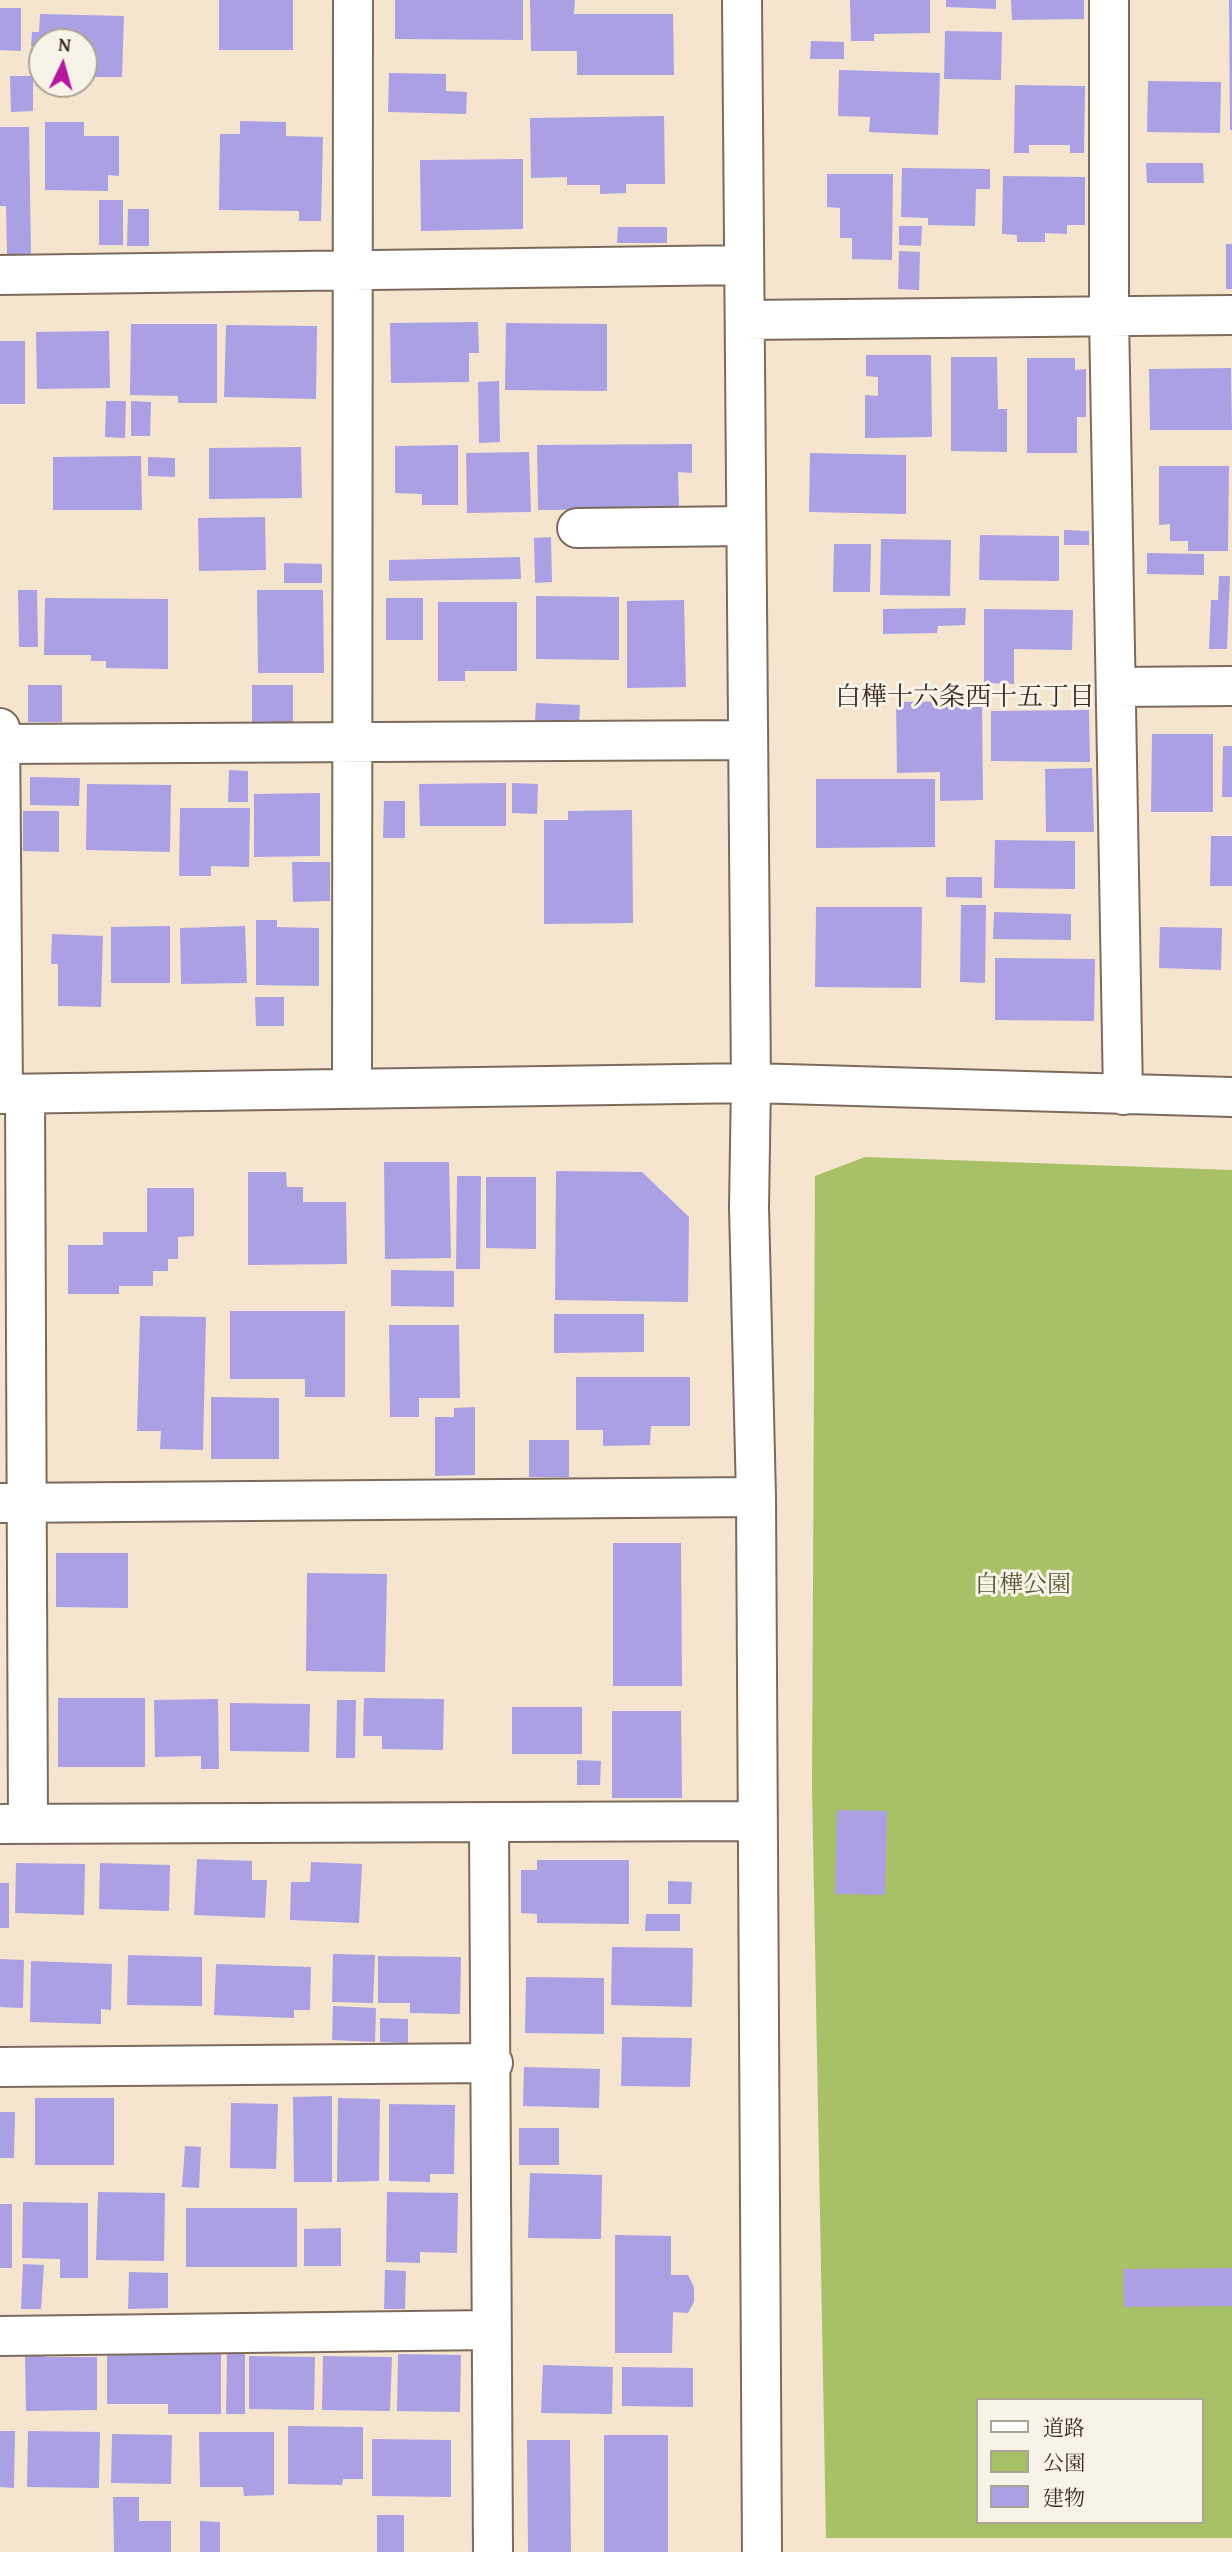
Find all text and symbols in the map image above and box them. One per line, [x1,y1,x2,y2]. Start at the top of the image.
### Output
north arrow [28,28,98,98]
text: N [57,30,72,59]
district label: 白樺十六条西十五丁目 [835,682,1095,714]
park label: 白樺公園 [975,1572,1071,1600]
legend [976,2398,1204,2524]
text: 道路 [1043,2412,1085,2443]
text: 公園 [1043,2447,1085,2478]
text: 建物 [1043,2482,1085,2513]

